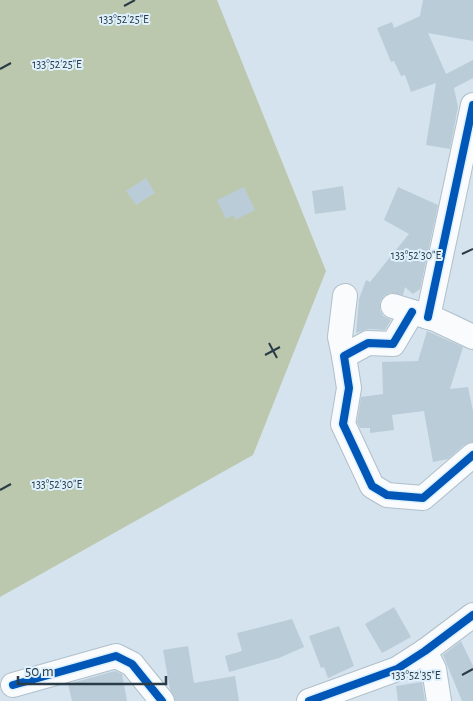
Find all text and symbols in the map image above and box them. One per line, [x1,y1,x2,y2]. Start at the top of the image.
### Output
text: 133°52'25"E [99,13,149,25]
text: 133°52'25"E [32,58,82,70]
text: 133°52'30"E [391,249,441,261]
text: 133°52'30"E [32,478,82,490]
scale bar [18,654,165,686]
text: 50 m [25,664,54,679]
text: 133°52'35"E [391,669,441,681]

